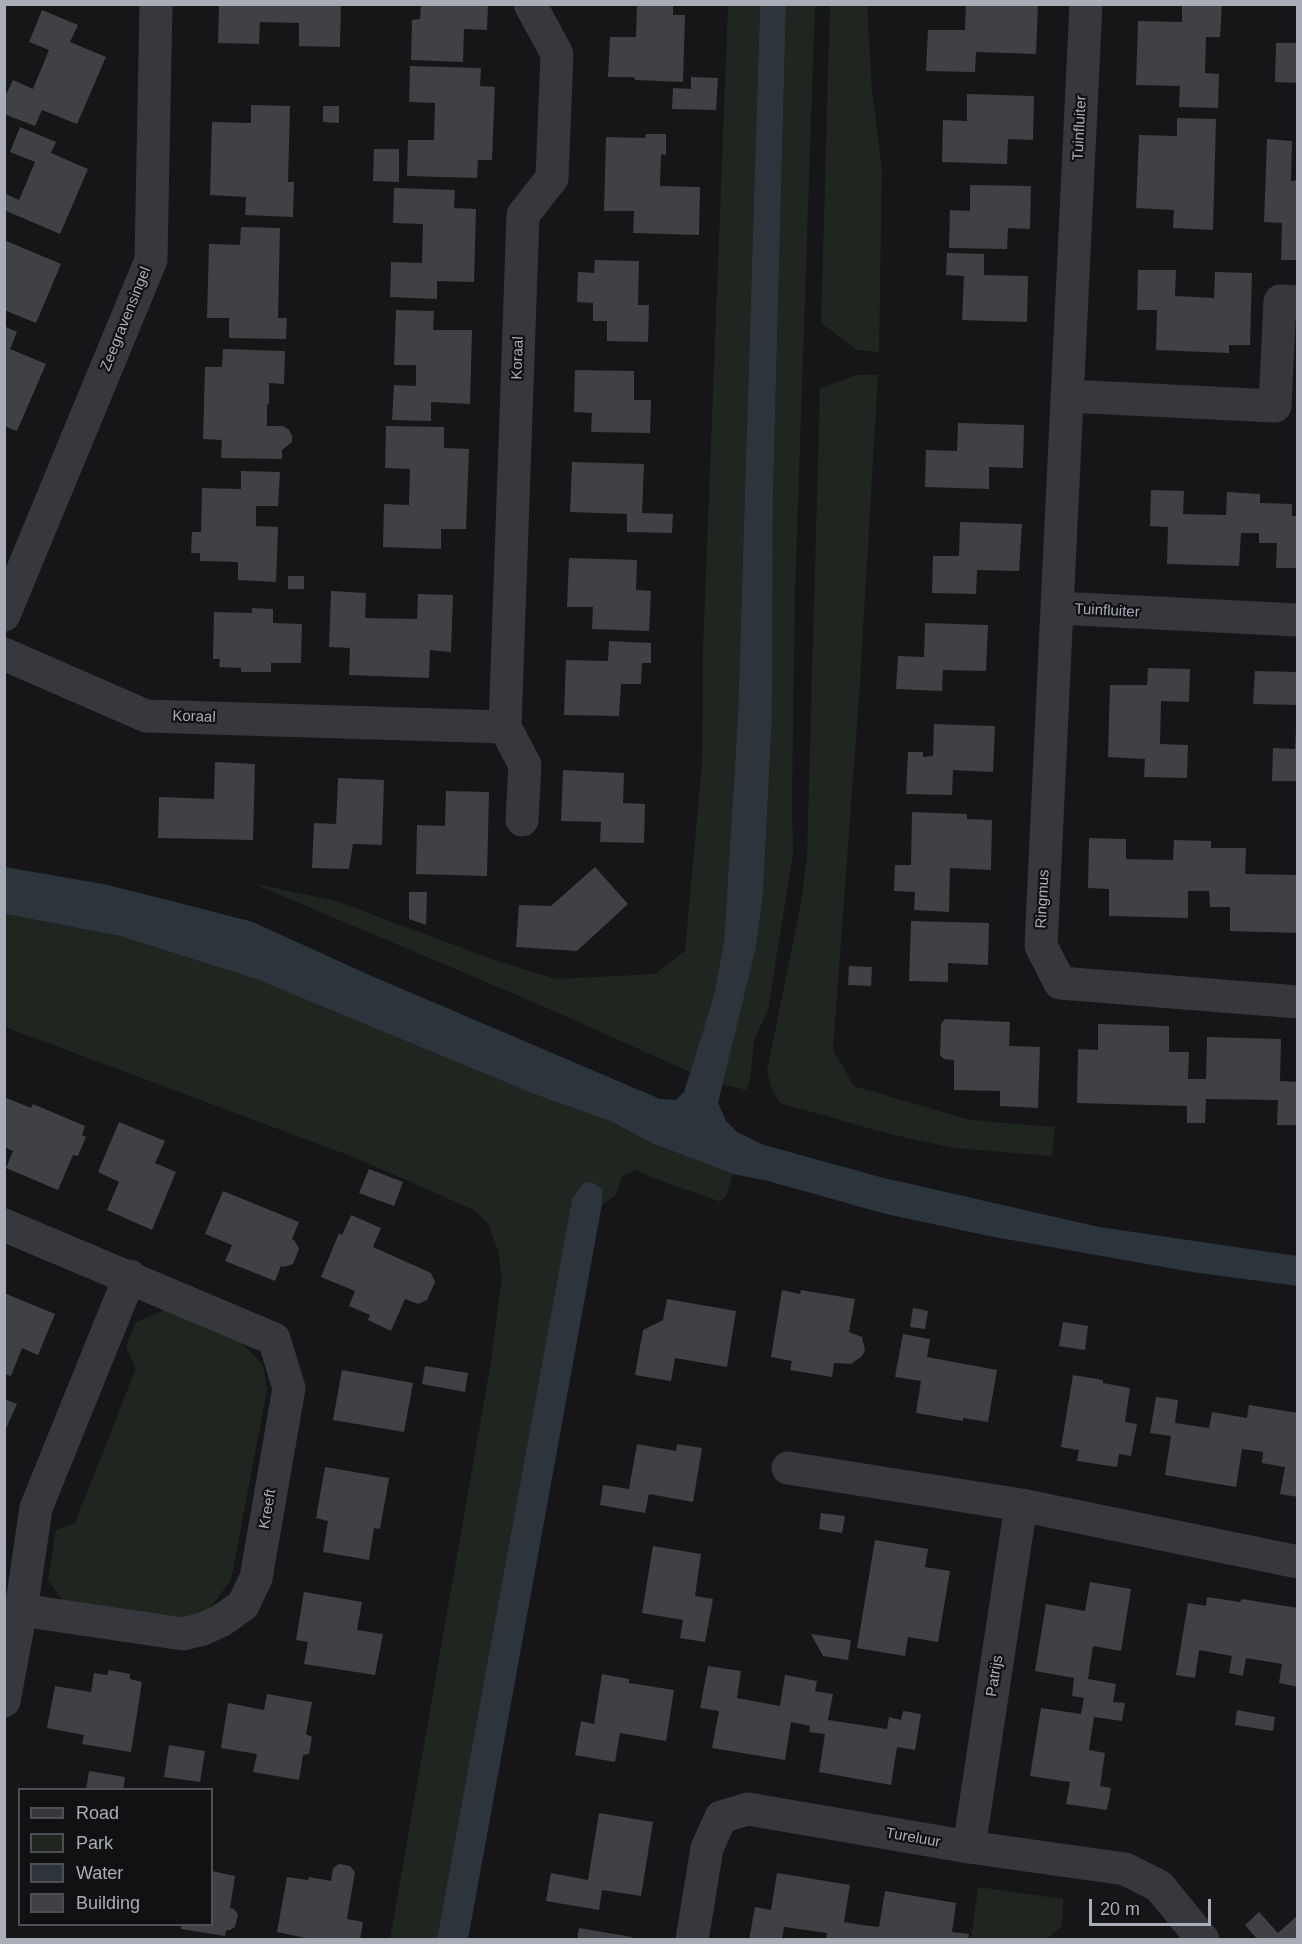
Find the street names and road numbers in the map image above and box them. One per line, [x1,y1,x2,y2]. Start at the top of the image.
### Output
street label: Tuinfluiter [1069,95,1091,161]
street label: Zeegravensingel [97,264,155,374]
street label: Koraal [508,336,528,380]
street label: Tuinfluiter [1074,600,1140,622]
street label: Koraal [172,707,216,727]
street label: Ringmus [1032,869,1054,929]
street label: Kreeft [256,1488,280,1530]
street label: Patrijs [983,1654,1007,1698]
street label: Tureluur [884,1824,942,1852]

